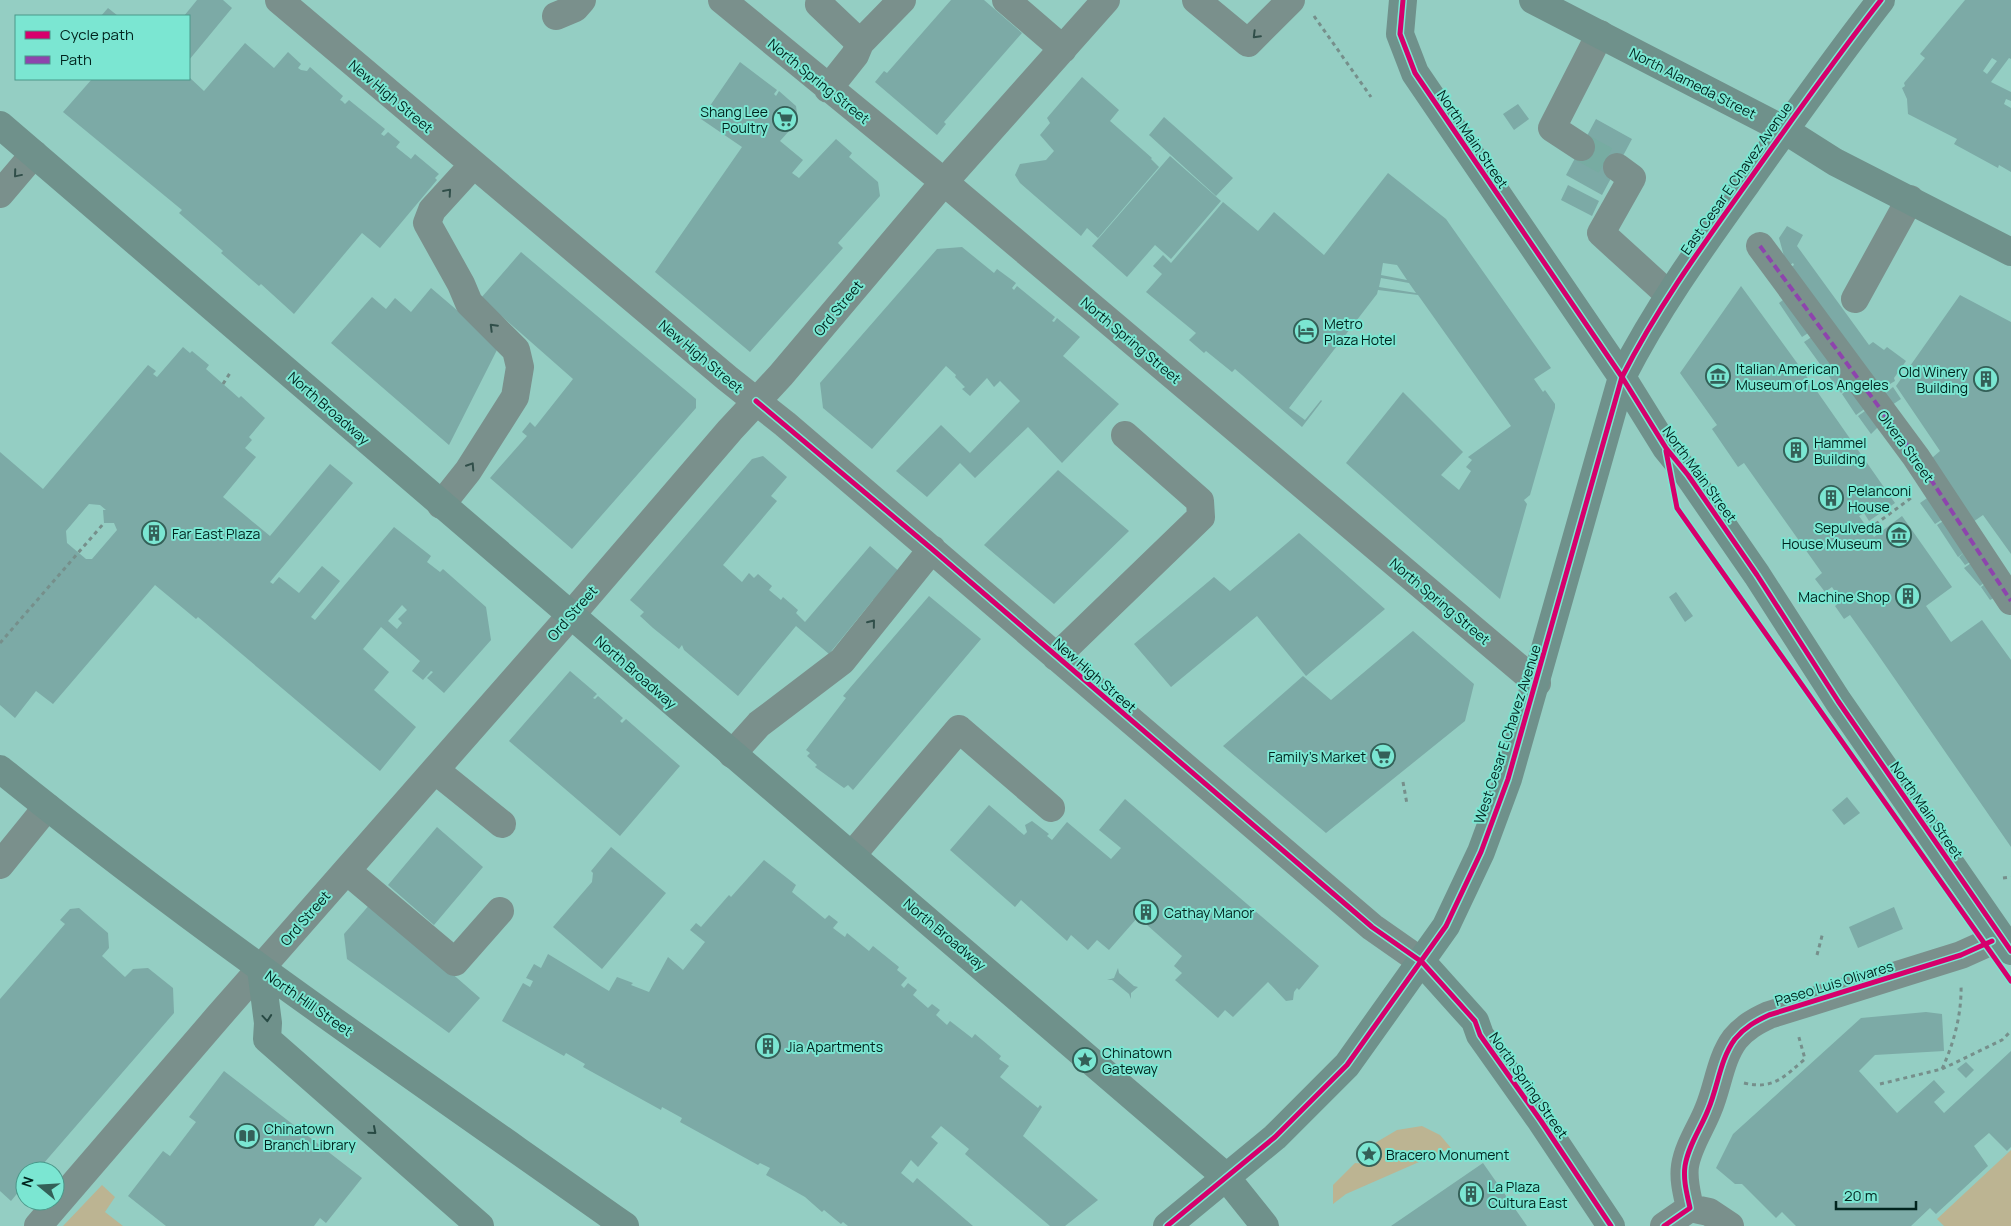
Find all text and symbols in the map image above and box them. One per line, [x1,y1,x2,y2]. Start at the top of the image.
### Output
legend [15,15,190,80]
text: Cycle path [60,24,134,45]
one-way arrow [1253,29,1262,38]
street label: North Spring Street [764,34,874,128]
street label: North Alameda Street [1627,43,1760,123]
text: Path [60,49,92,70]
street label: New High Street [345,55,437,137]
street label: North Main Street [1433,86,1513,192]
street label: East Cesar E Chavez Avenue [1676,98,1796,258]
place label: Shang Lee Poultry [700,102,769,137]
supermarket icon: Shang Lee Poultry [772,106,798,132]
one-way arrow [14,168,23,177]
one-way arrow [442,189,450,198]
street label: Ord Street [809,276,867,340]
street label: North Spring Street [1077,292,1185,388]
place label: Metro Plaza Hotel [1324,314,1396,349]
street label: New High Street [655,315,747,397]
hotel icon: Metro Plaza Hotel [1293,318,1319,344]
one-way arrow [490,323,499,332]
place label: Italian American Museum of Los Angeles [1736,359,1889,394]
place label: Old Winery Building [1899,362,1969,397]
museum icon: Italian American Museum of Los Angeles [1705,363,1731,389]
building icon: Old Winery Building [1973,366,1999,392]
street label: North Broadway [284,367,374,449]
street label: Olvera Street [1873,406,1939,486]
street label: North Main Street [1659,422,1742,526]
place label: Hammel Building [1814,433,1867,468]
building icon: Hammel Building [1783,437,1809,463]
one-way arrow [464,462,474,471]
place label: Pelanconi House [1848,481,1911,516]
building icon: Pelanconi House [1818,485,1844,511]
place label: Sepulveda House Museum [1782,518,1882,553]
building icon: Far East Plaza [141,520,167,546]
museum icon: Sepulveda House Museum [1886,522,1912,548]
place label: Far East Plaza [172,524,260,543]
street label: North Spring Street [1386,553,1494,649]
street label: Ord Street [543,581,601,645]
building icon: Machine Shop [1895,583,1921,609]
place label: Machine Shop [1798,587,1890,606]
one-way arrow [867,619,876,628]
street label: North Broadway [591,631,681,713]
street label: New High Street [1049,634,1141,717]
street label: West Cesar E Chavez Avenue [1469,642,1545,826]
supermarket icon: Family's Market [1370,743,1396,769]
place label: Family's Market [1268,747,1366,766]
street label: North Main Street [1886,758,1968,863]
street label: Ord Street [276,886,334,950]
street label: North Broadway [900,894,991,975]
building icon: Cathay Manor [1133,899,1159,925]
place label: Cathay Manor [1164,903,1254,922]
street label: Paseo Luis Olivares [1772,956,1896,1010]
street label: North Hill Street [261,966,357,1041]
one-way arrow [261,1014,272,1022]
street label: North Spring Street [1485,1028,1573,1142]
building icon: Jia Apartments [755,1033,781,1059]
place label: Jia Apartments [786,1037,883,1056]
place label: Chinatown Gateway [1102,1043,1172,1078]
place icon: Chinatown Gateway [1072,1047,1098,1073]
place label: Chinatown Branch Library [264,1119,356,1154]
library icon: Chinatown Branch Library [234,1123,260,1149]
one-way arrow [368,1126,377,1135]
place icon: Bracero Monument [1356,1141,1382,1167]
place label: Bracero Monument [1386,1145,1510,1164]
north arrow [15,1161,65,1211]
text: N [17,1174,38,1190]
place label: La Plaza Cultura East [1488,1177,1568,1212]
scale bar [1836,1178,1916,1210]
building icon: La Plaza Cultura East [1458,1181,1484,1207]
text: 20 m [1844,1185,1877,1206]

